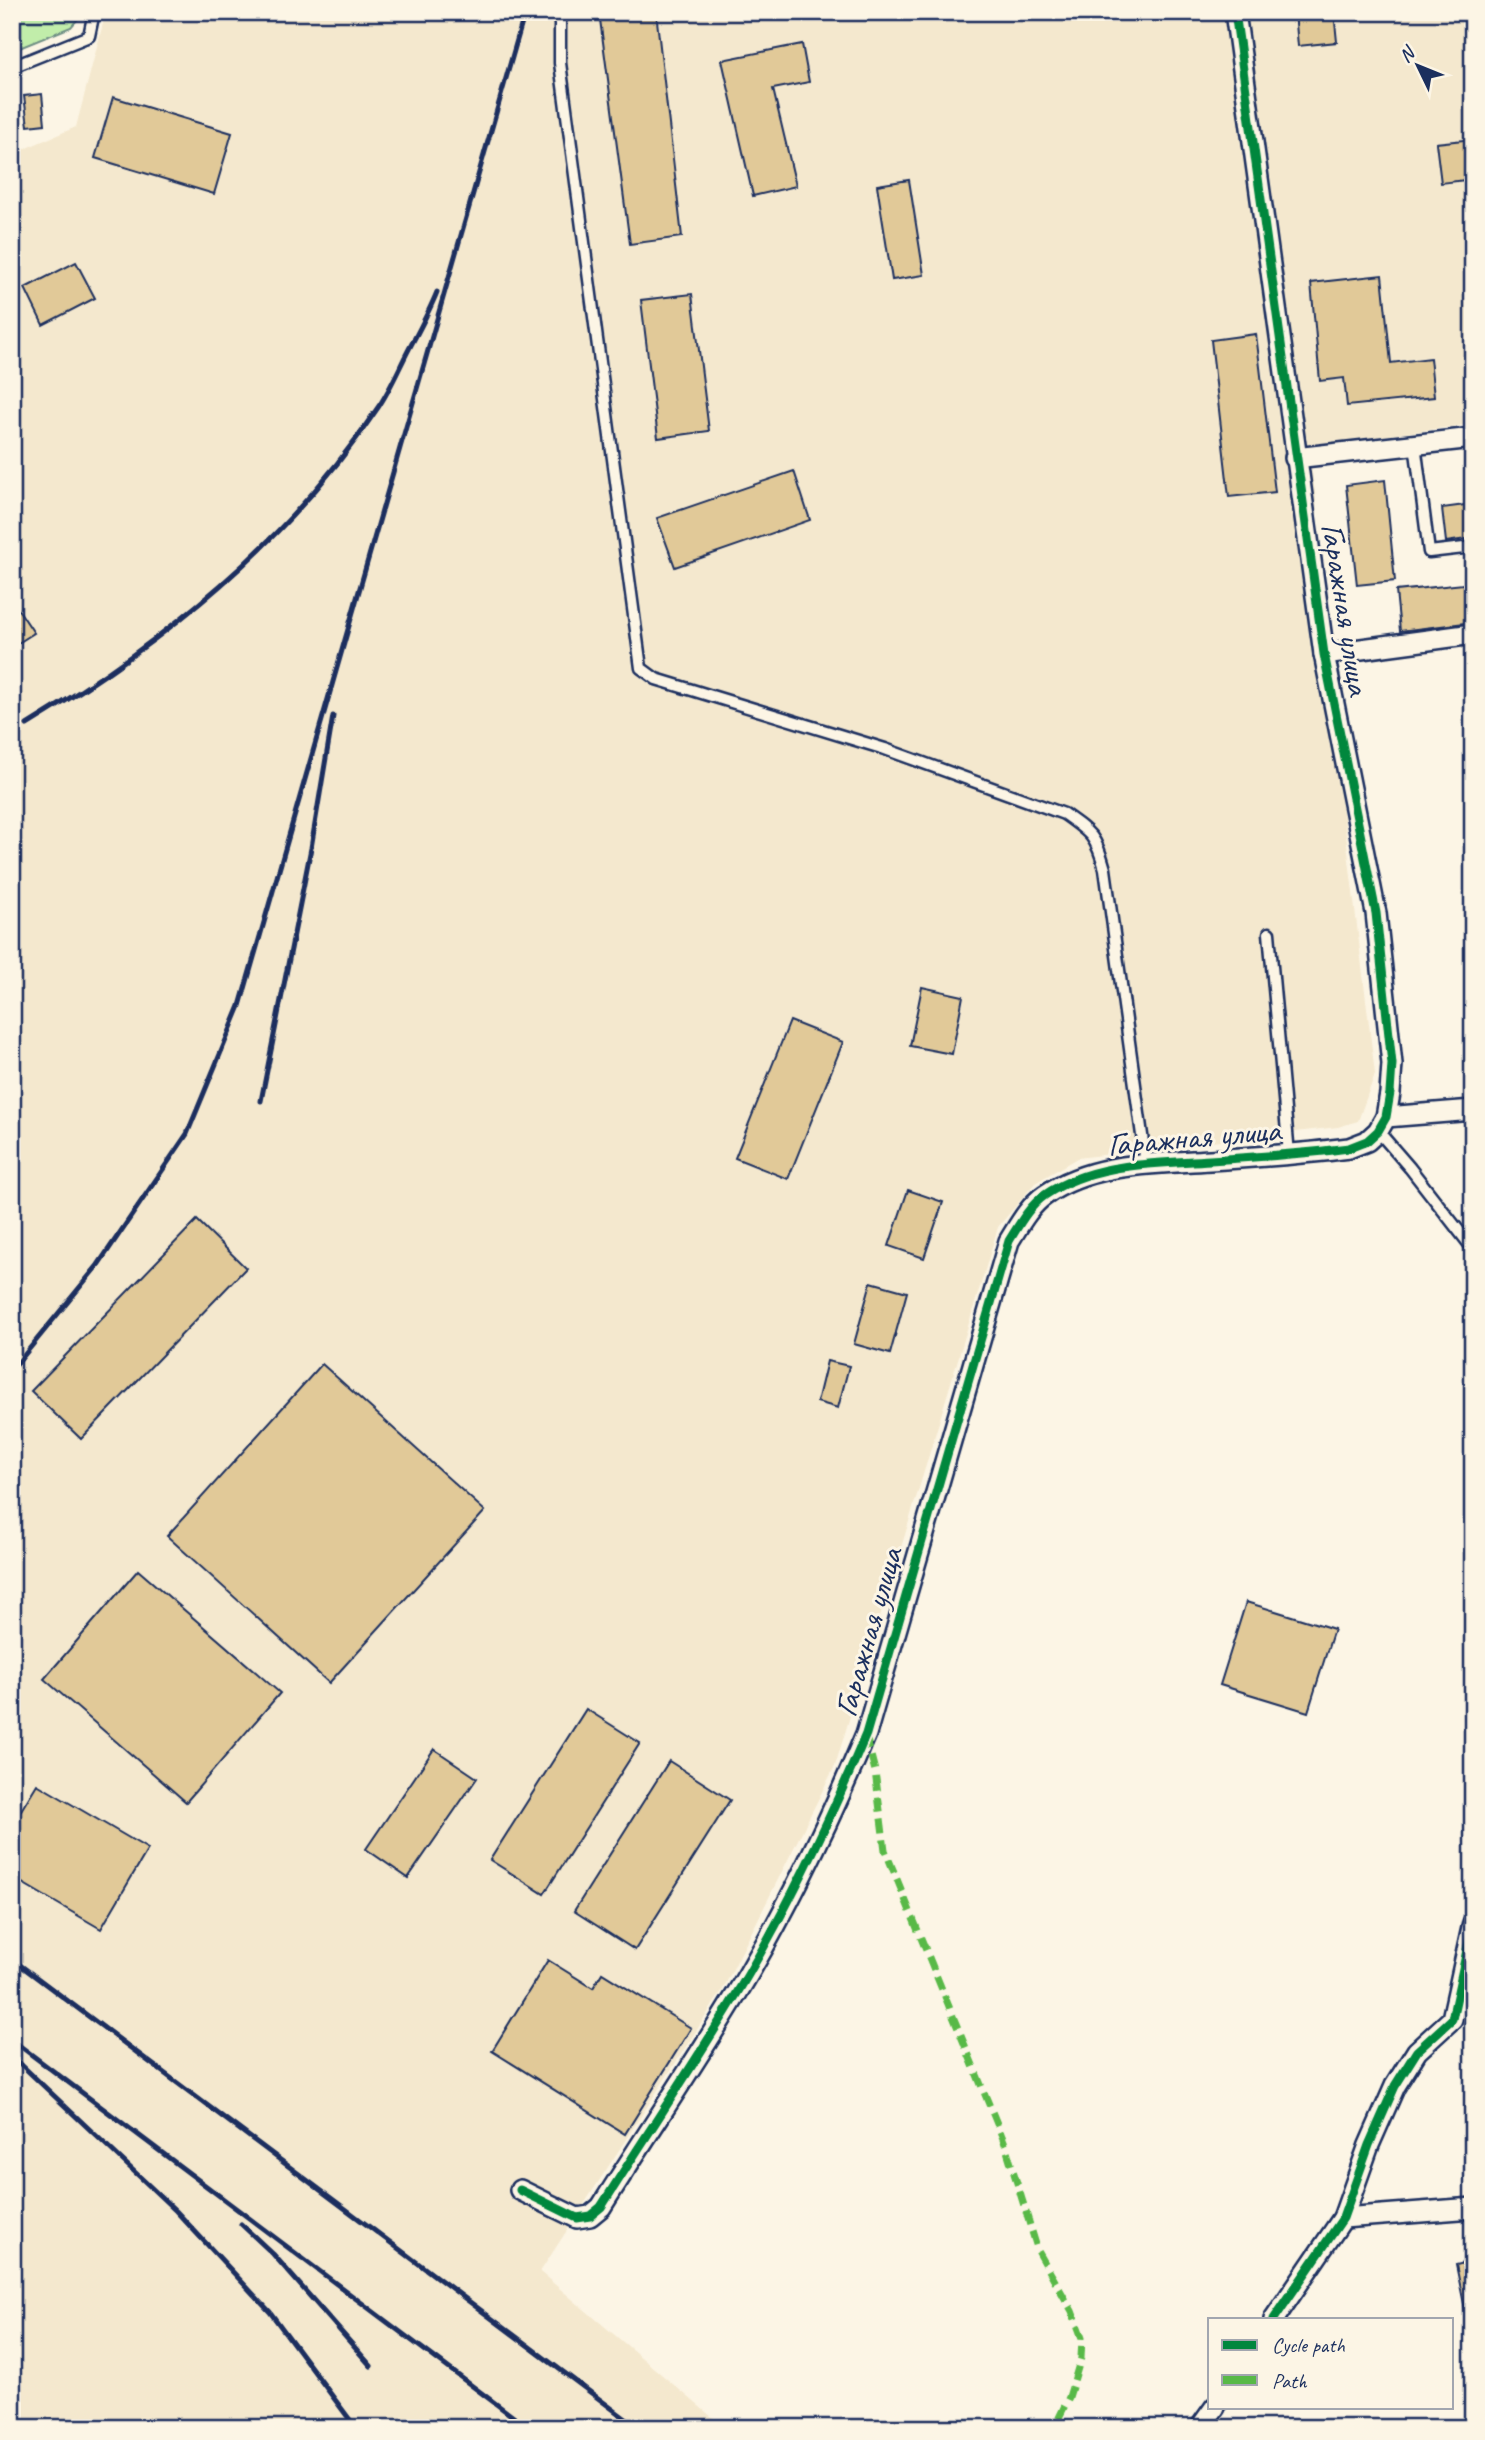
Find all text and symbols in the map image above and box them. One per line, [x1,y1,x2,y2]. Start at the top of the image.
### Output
north arrow [1384,32,1454,102]
text: N [1394,40,1421,68]
street label: Гаражная улица [1312,520,1381,701]
street label: Гаражная улица [1106,1108,1285,1165]
street label: Гаражная улица [824,1540,913,1721]
legend [1208,2318,1454,2408]
text: Cycle path [1272,2332,1345,2358]
text: Path [1272,2368,1308,2394]

